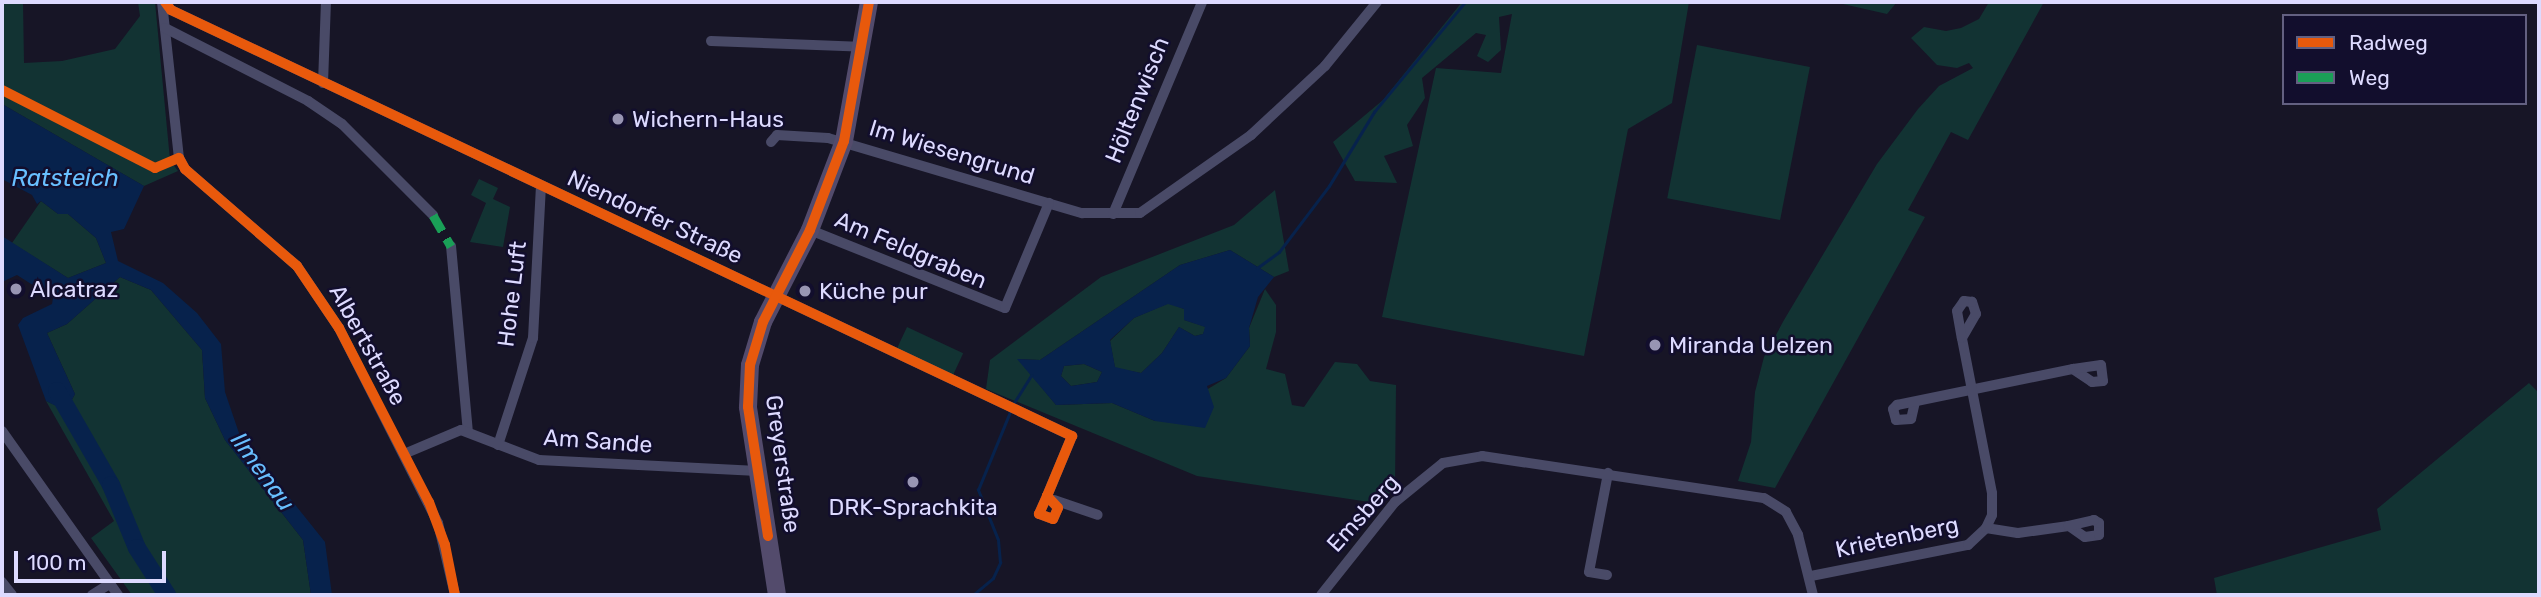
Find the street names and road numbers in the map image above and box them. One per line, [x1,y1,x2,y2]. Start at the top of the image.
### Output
street label: Höltenwisch [1099,33,1175,167]
street label: Im Wiesengrund [866,114,1038,190]
street label: Niendorfer Straße [563,164,747,270]
street label: Am Feldgraben [831,206,991,294]
street label: Hohe Luft [492,240,532,348]
street label: Albertstraße [324,280,412,410]
street label: Greyerstraße [760,393,806,535]
street label: Am Sande [543,423,653,459]
street label: Emsberg [1321,469,1405,557]
street label: Krietenberg [1833,510,1961,564]

